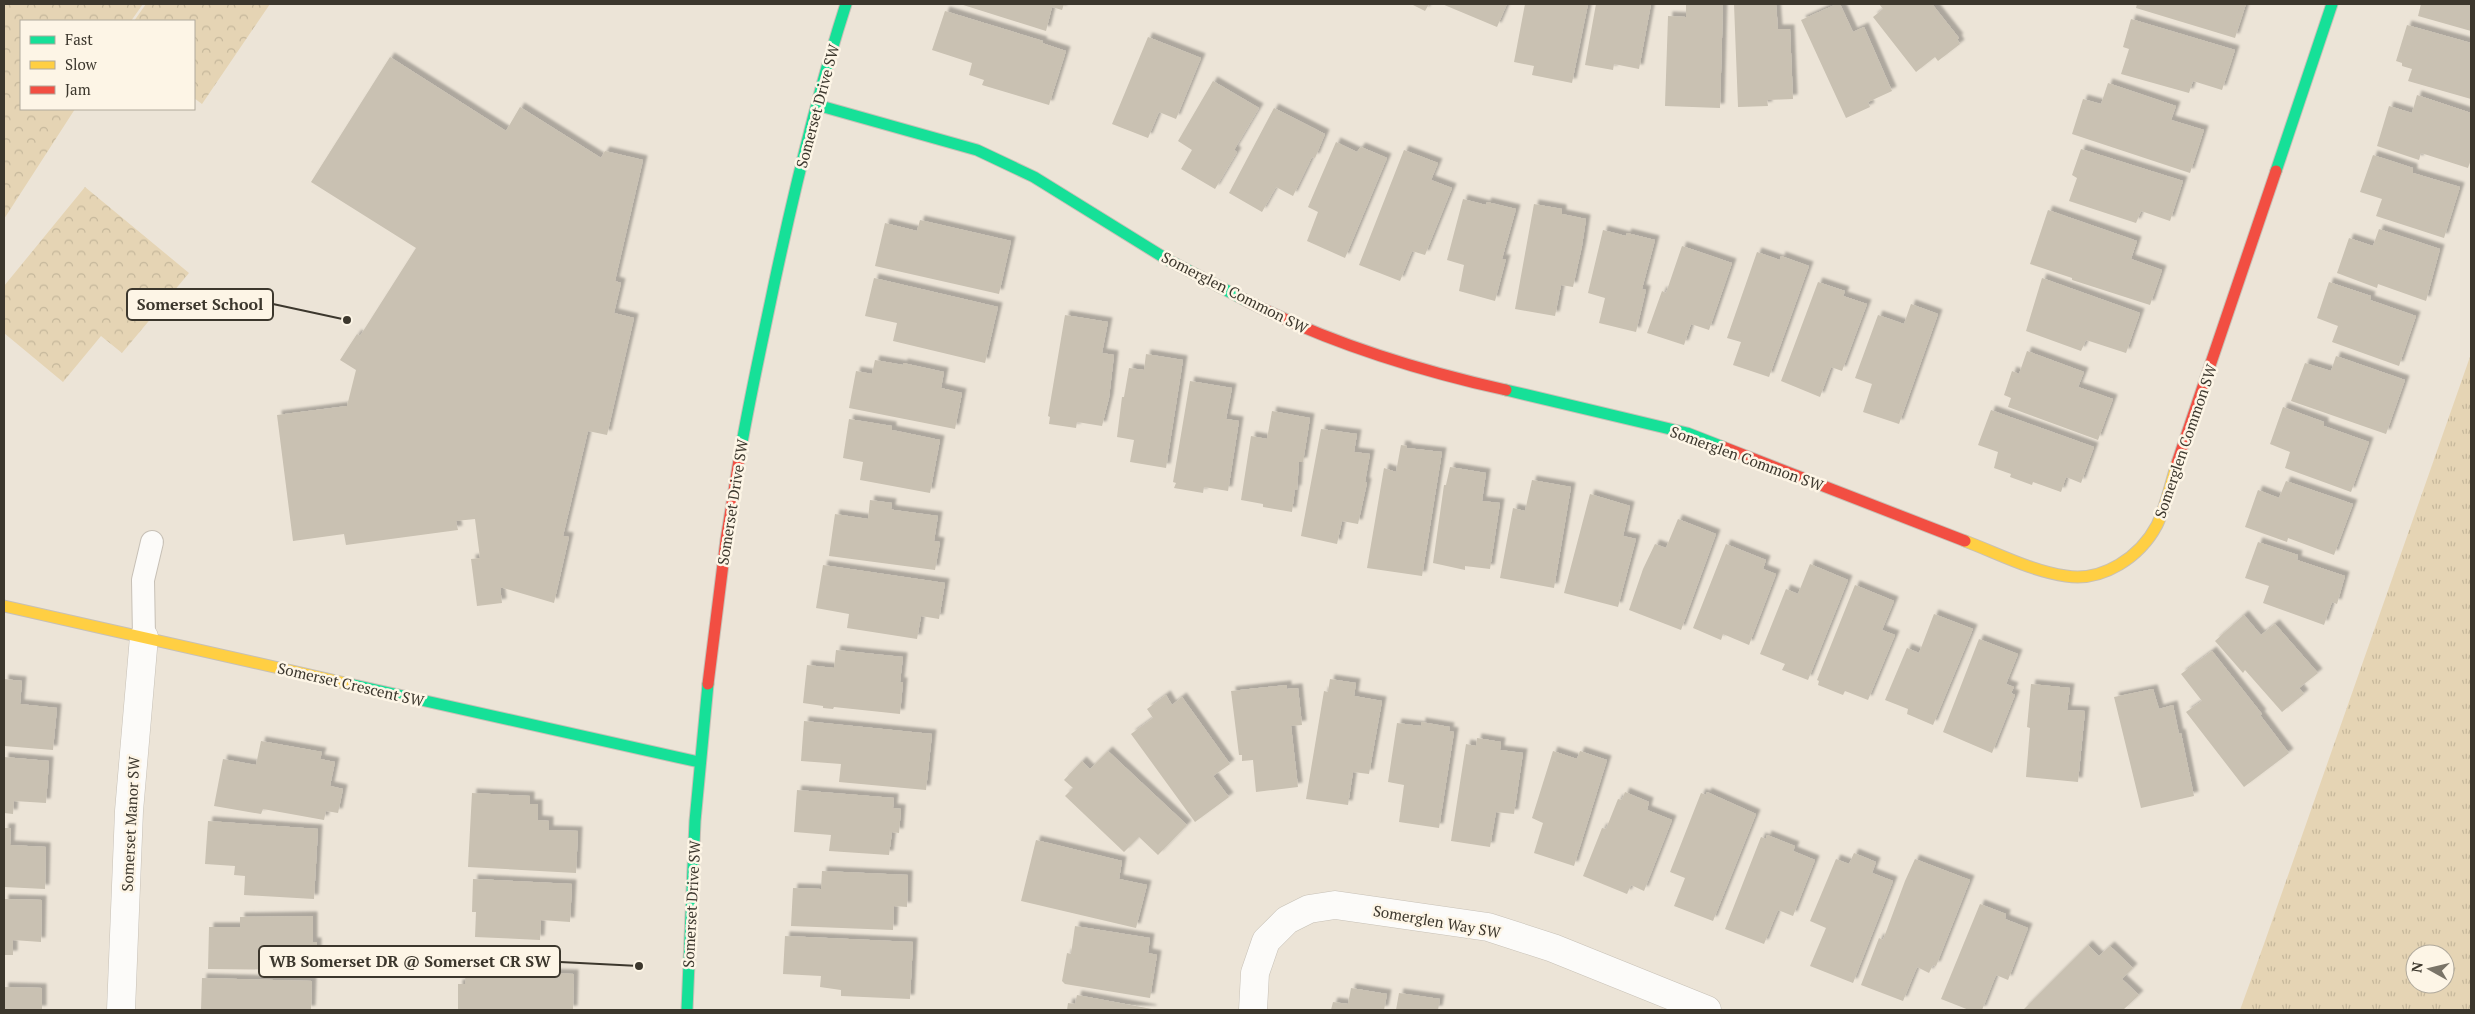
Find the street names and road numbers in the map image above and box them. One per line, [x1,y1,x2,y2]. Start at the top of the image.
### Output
street label: Somerset Drive SW [791,41,843,170]
street label: Somerglen Common SW [1159,246,1312,338]
street label: Somerglen Common SW [2149,360,2221,521]
street label: Somerglen Common SW [1668,421,1827,495]
street label: Somerset Drive SW [712,437,752,566]
street label: Somerset Crescent SW [276,657,427,711]
street label: Somerset Manor SW [116,755,144,892]
street label: Somerset Drive SW [678,839,704,968]
street label: Somerglen Way SW [1372,900,1503,942]

